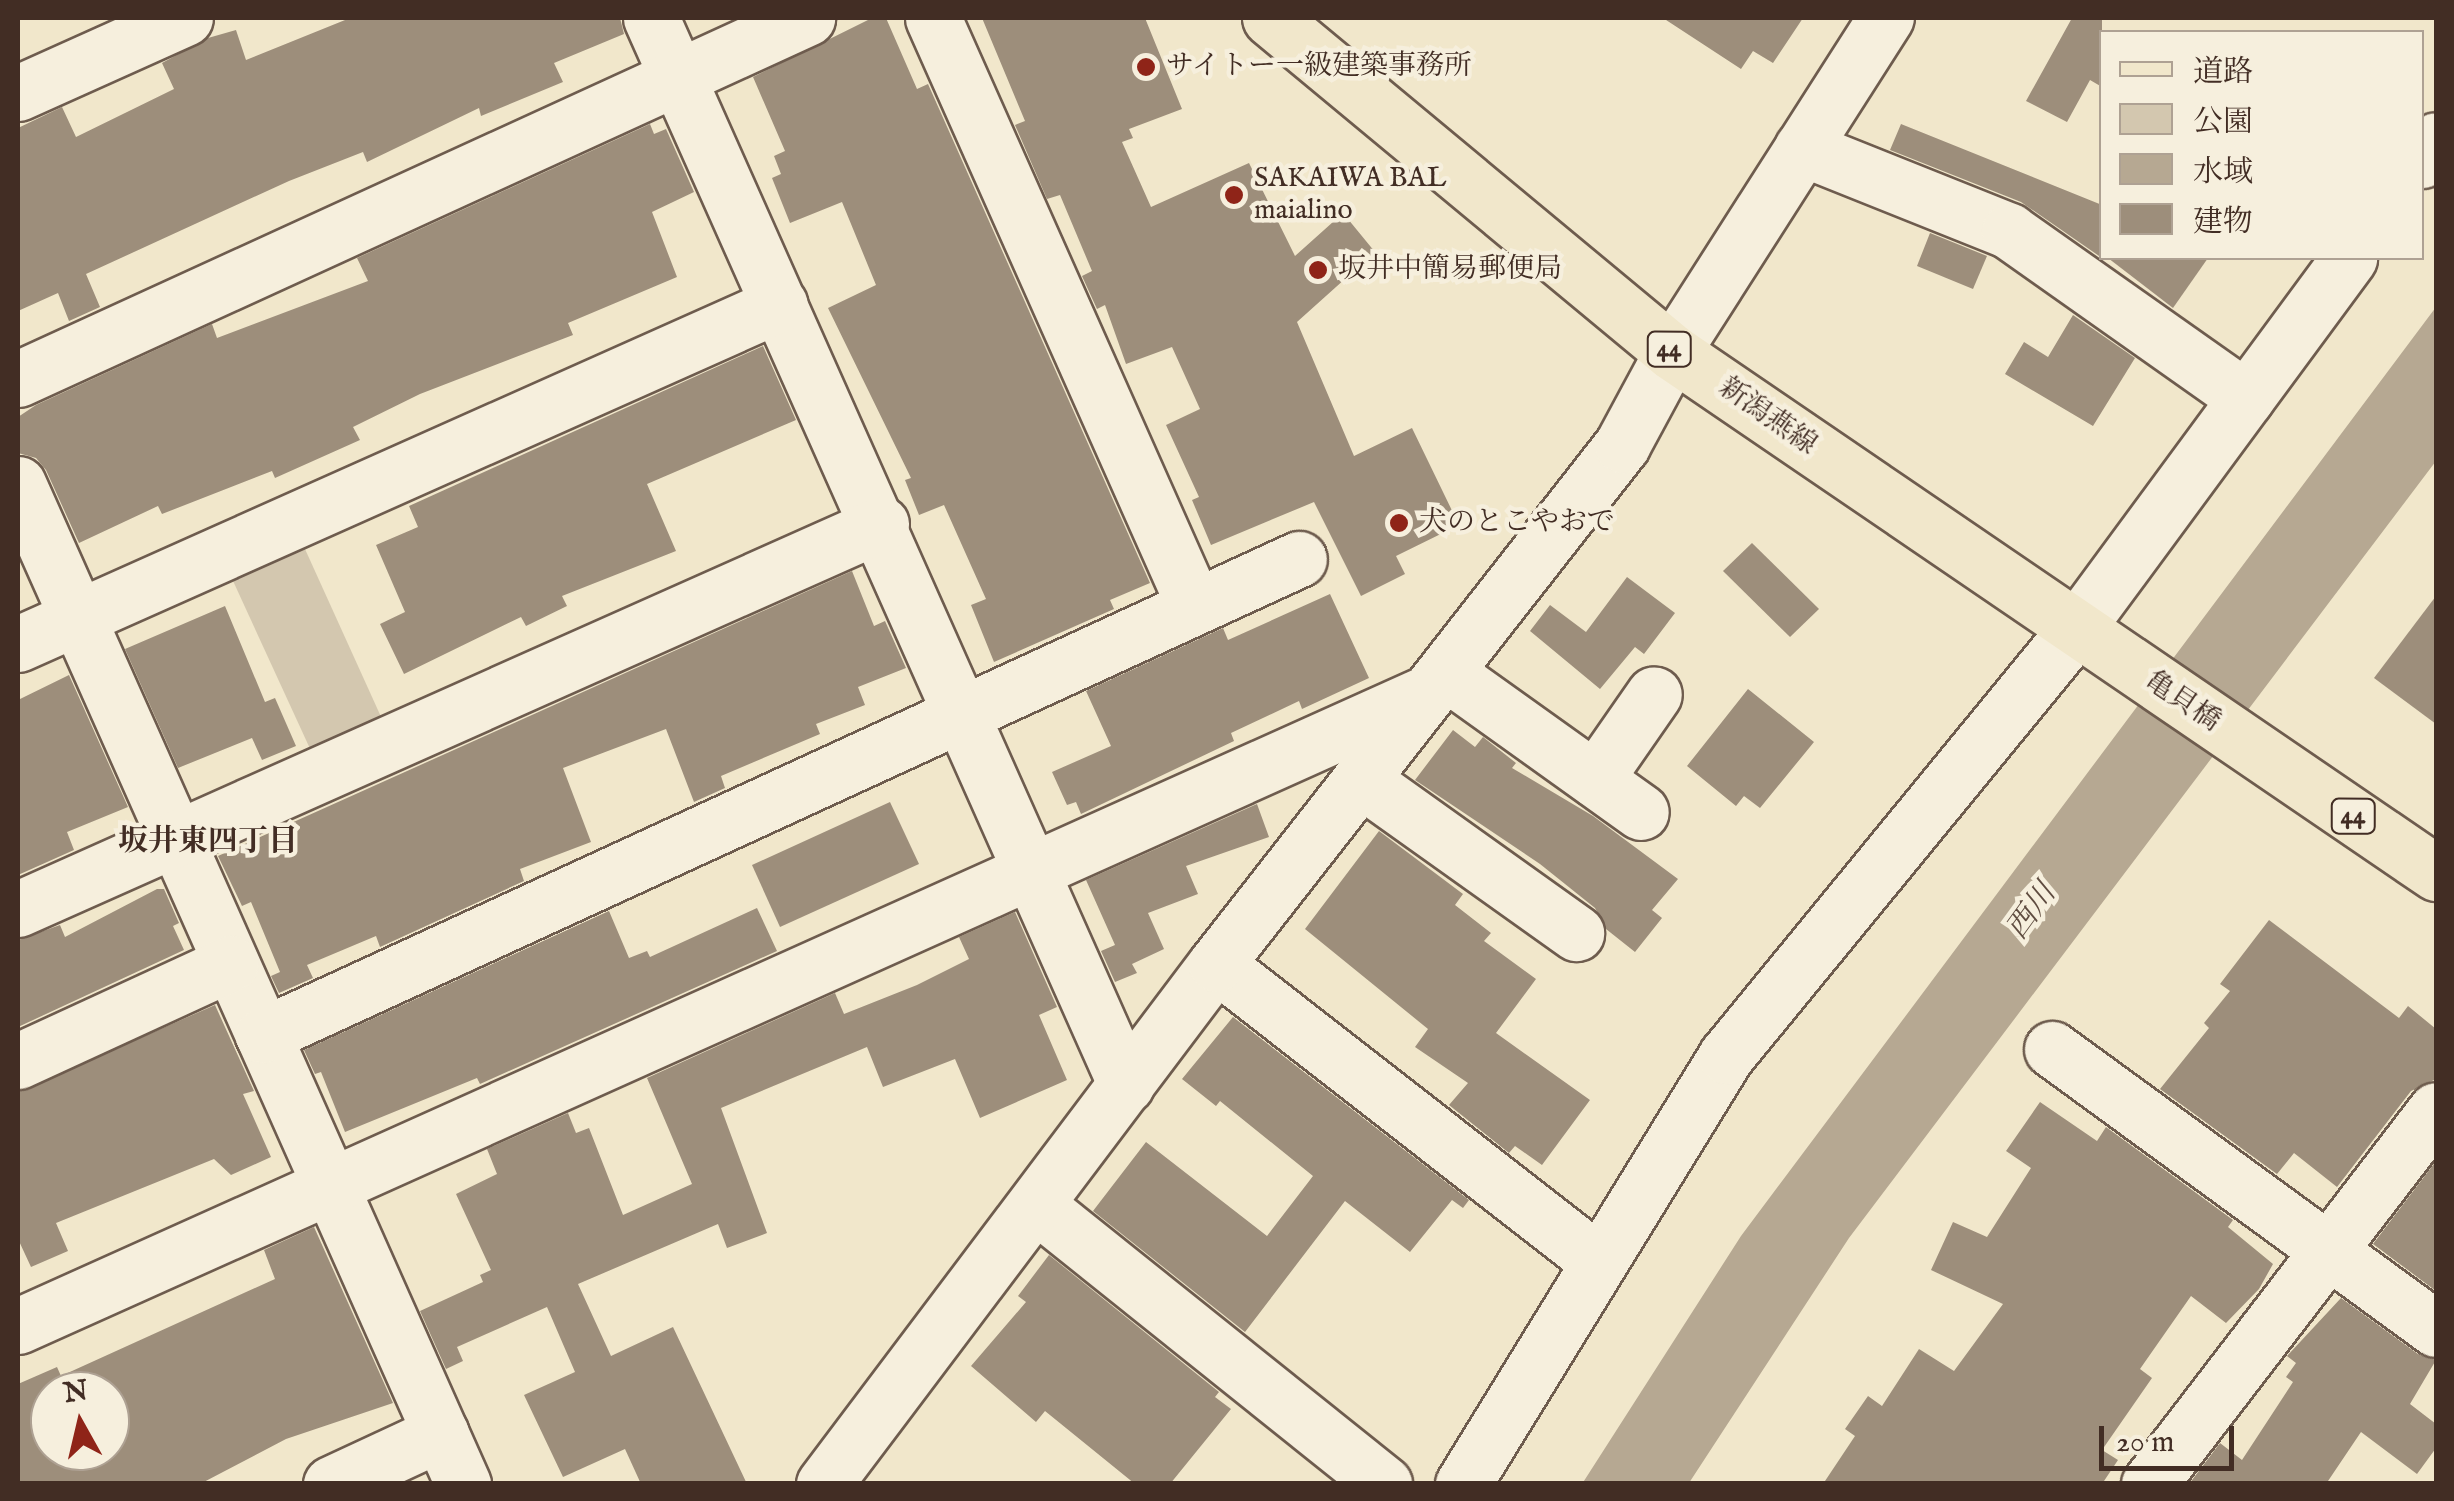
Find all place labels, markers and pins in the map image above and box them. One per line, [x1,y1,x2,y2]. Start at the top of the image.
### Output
place label: サイトー一級建築事務所 [1166,50,1474,84]
marker: サイトー一級建築事務所 [1135,56,1157,78]
place label: SAKAIWA BAL maialino [1254,162,1446,228]
marker: SAKAIWA BAL maialino [1223,184,1245,206]
place label: 坂井中簡易郵便局 [1338,253,1562,287]
marker: 坂井中簡易郵便局 [1307,259,1329,281]
place label: 犬のとこやおで [1419,506,1615,540]
marker: 犬のとこやおで [1388,512,1410,534]

